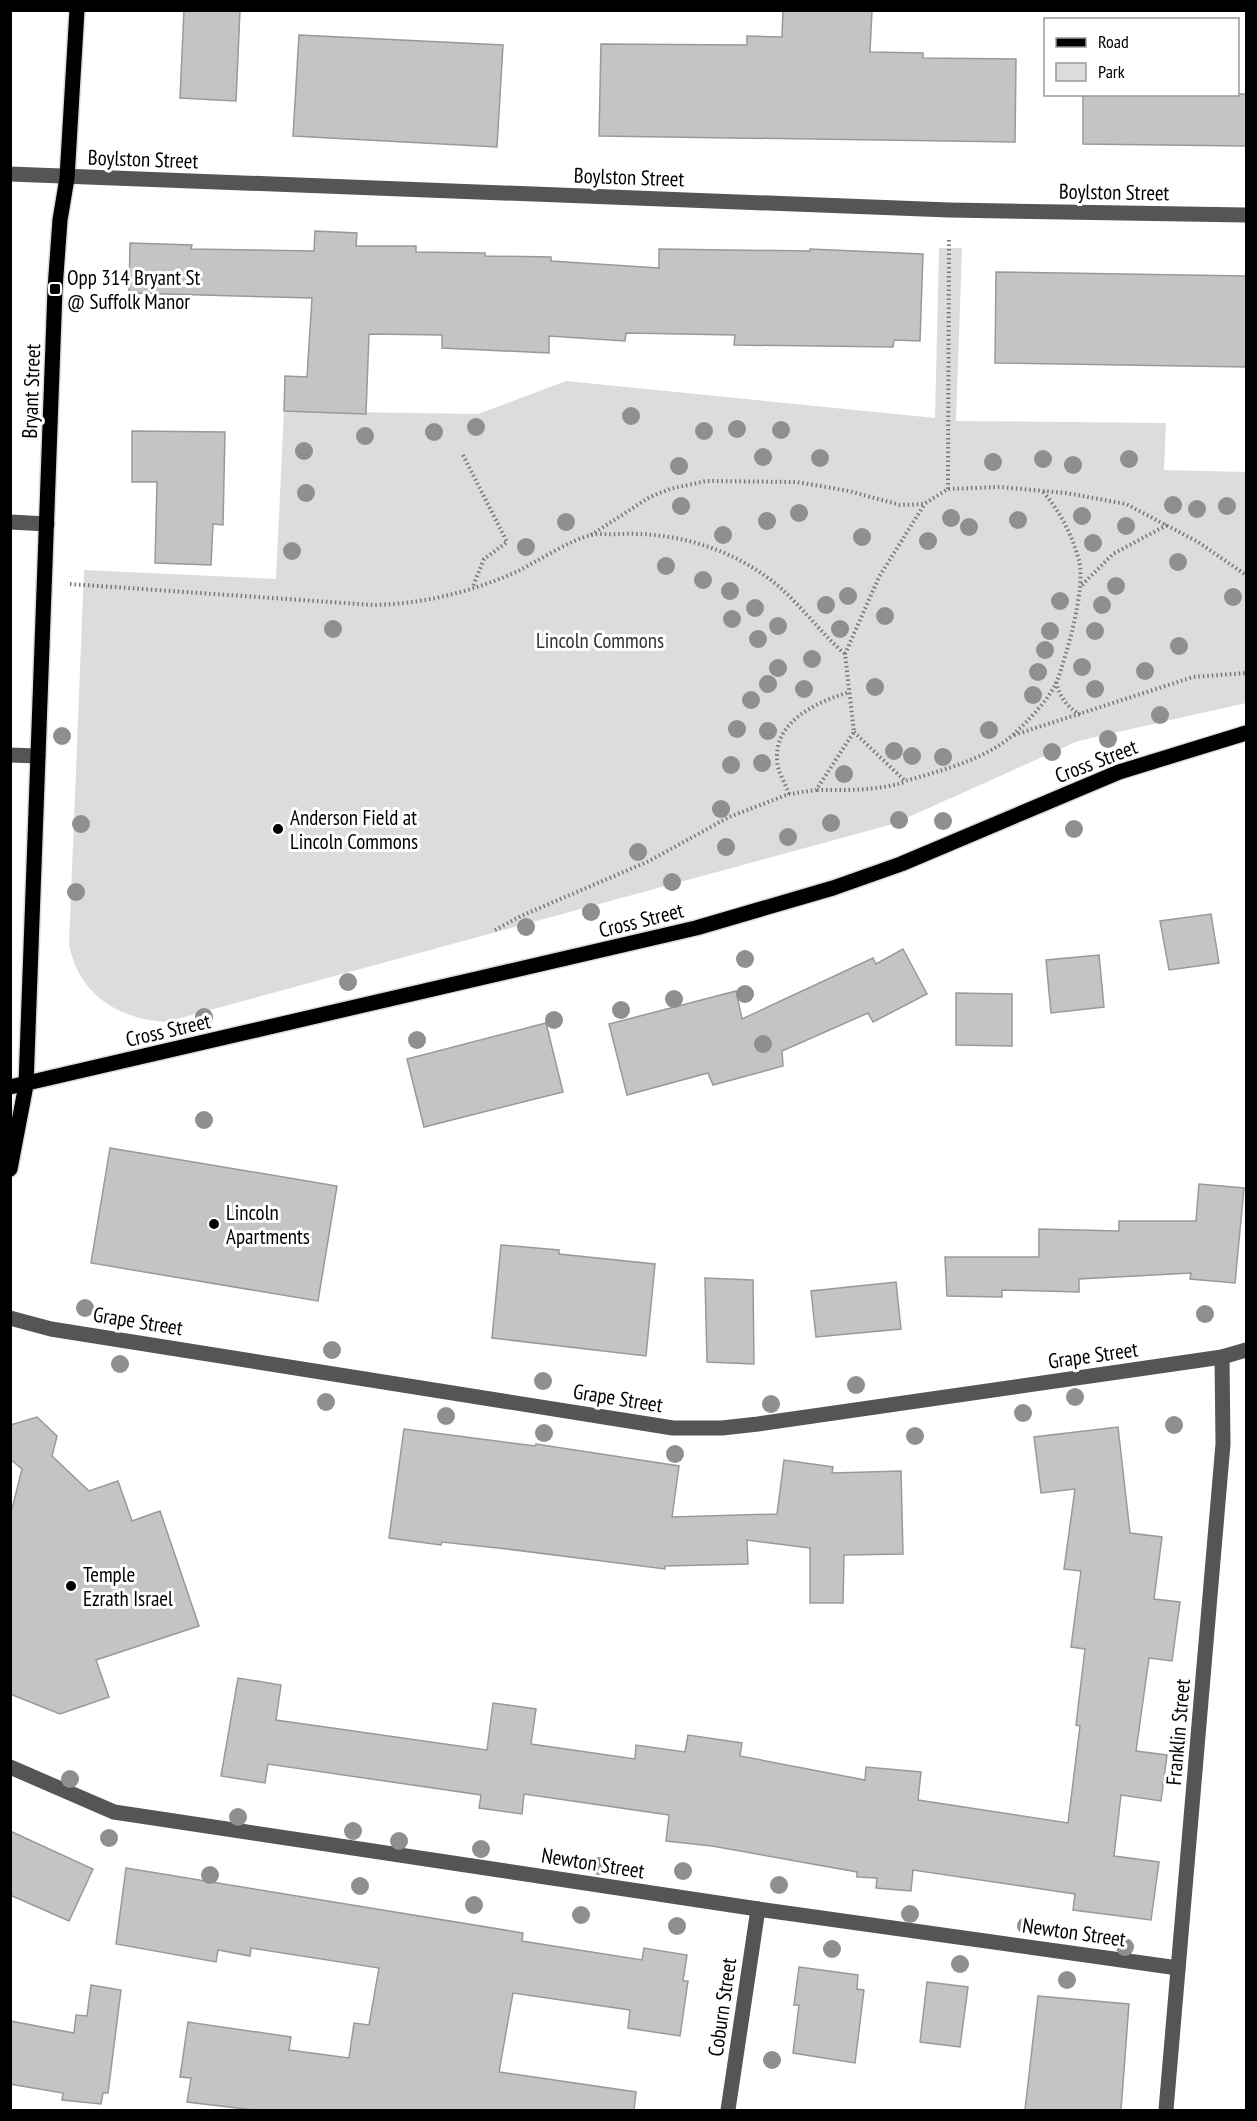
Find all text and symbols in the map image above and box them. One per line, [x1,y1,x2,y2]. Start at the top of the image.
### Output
legend [1044,18,1239,96]
text: Road [1098,30,1129,53]
text: Park [1098,60,1125,83]
street label: Boylston Street [87,144,199,174]
street label: Boylston Street [573,162,685,192]
street label: Boylston Street [1059,178,1170,206]
place label: Opp 314 Bryant St @ Suffolk Manor [67,264,200,315]
marker: Opp 314 Bryant St @ Suffolk Manor [48,282,62,296]
street label: Bryant Street [16,343,46,439]
park label: Lincoln Commons [536,627,664,654]
street label: Cross Street [1051,733,1141,789]
place label: Anderson Field at Lincoln Commons [290,804,418,855]
marker: Anderson Field at Lincoln Commons [271,822,285,836]
street label: Cross Street [596,896,686,944]
street label: Cross Street [123,1007,213,1053]
place label: Lincoln Apartments [226,1199,310,1250]
marker: Lincoln Apartments [207,1217,221,1231]
street label: Grape Street [91,1301,185,1341]
street label: Grape Street [1046,1335,1140,1375]
street label: Grape Street [571,1378,665,1418]
place label: Temple Ezrath Israel [83,1561,173,1612]
marker: Temple Ezrath Israel [64,1579,78,1593]
street label: Franklin Street [1160,1677,1196,1786]
street label: Newton Street [540,1842,647,1885]
street label: Newton Street [1021,1911,1128,1953]
street label: Coburn Street [702,1956,742,2058]

